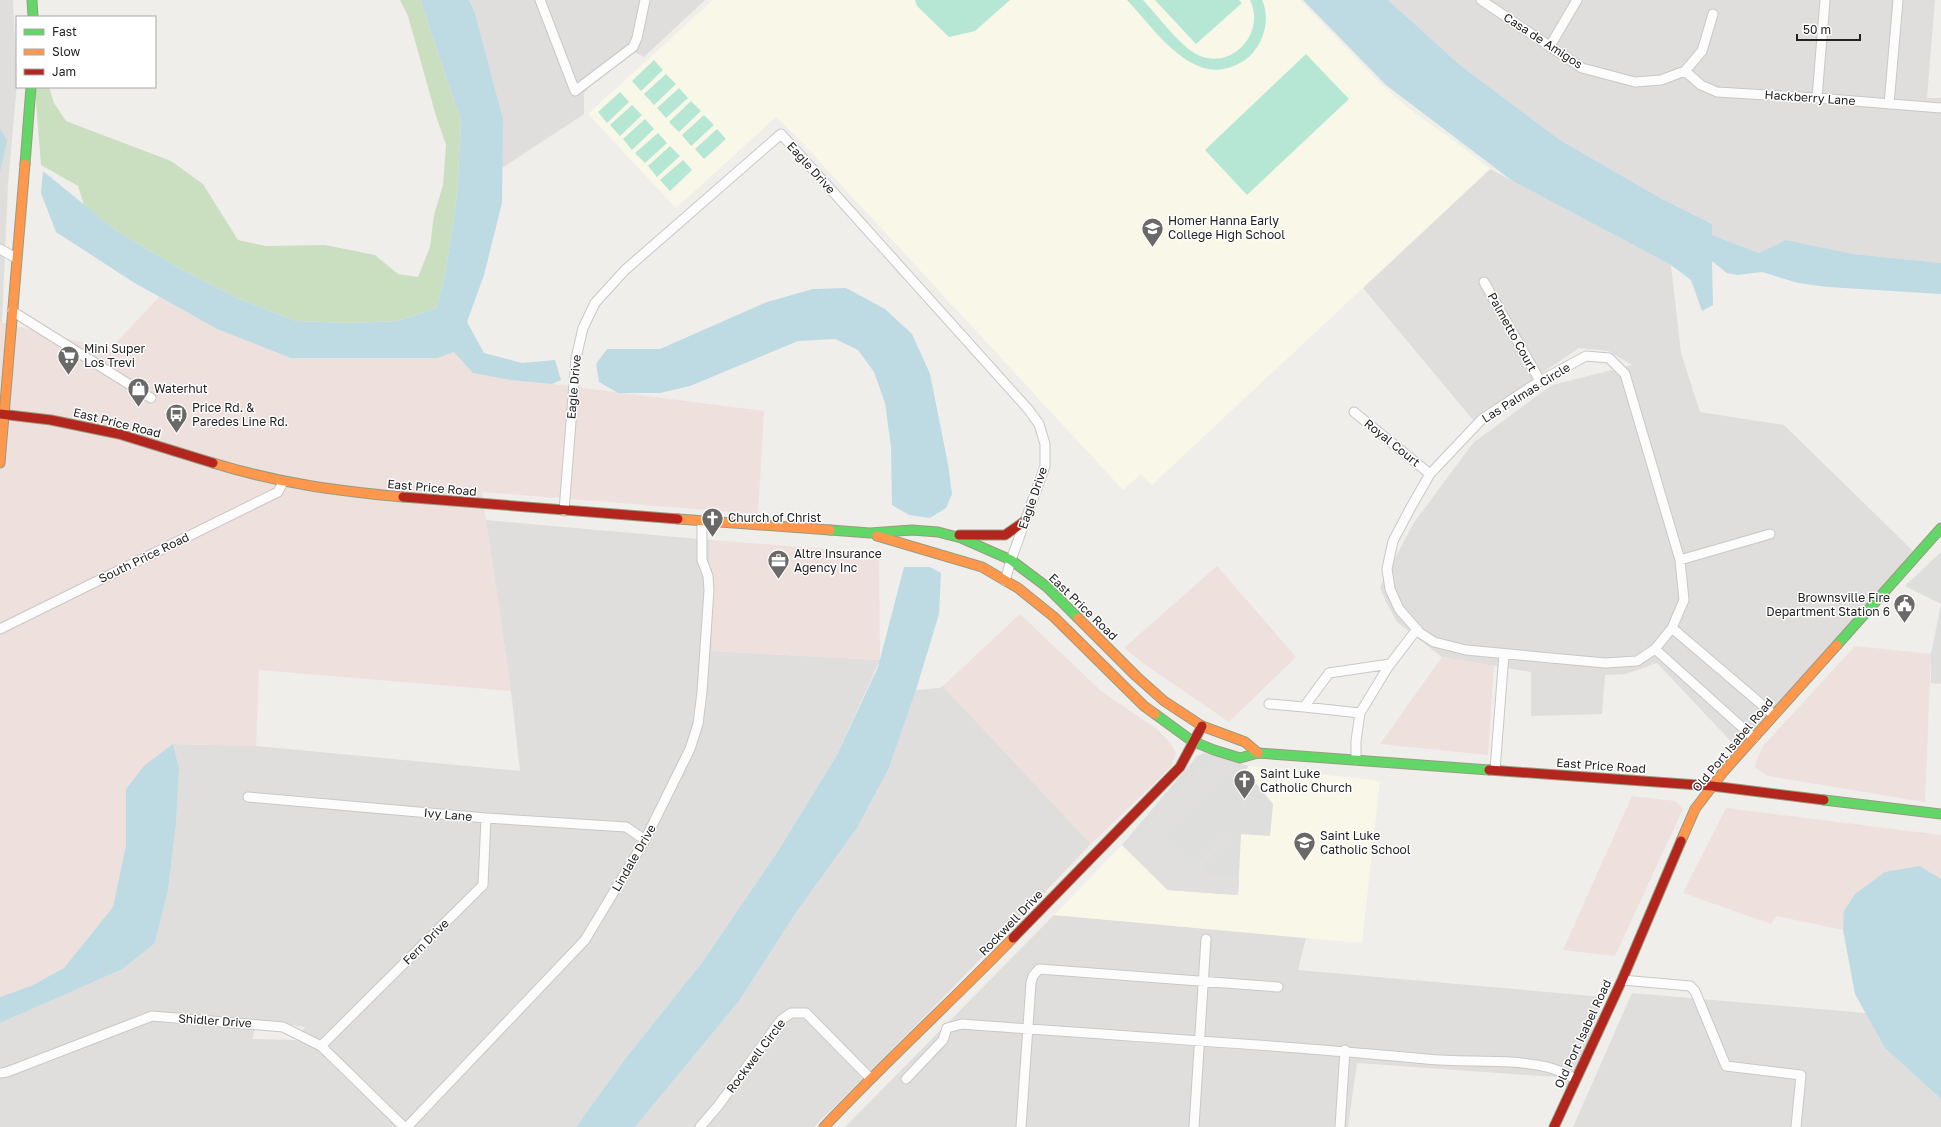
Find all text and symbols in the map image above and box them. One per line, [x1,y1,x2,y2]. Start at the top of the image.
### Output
street label: Casa de Amigos [1501,9,1586,72]
legend [16,16,156,88]
scale bar [1797,16,1860,42]
text: 50 m [1803,22,1831,37]
text: Fast [52,24,77,39]
text: Slow [52,44,80,59]
text: Jam [52,64,76,79]
street label: Hackberry Lane [1764,87,1856,108]
street label: Eagle Drive [784,139,839,197]
place label: Homer Hanna Early College High School [1168,213,1285,242]
school or university icon: Homer Hanna Early College High School [1139,215,1165,248]
street label: Palmetto Court [1485,290,1540,374]
place label: Mini Super Los Trevi [84,341,145,370]
supermarket icon: Mini Super Los Trevi [56,343,82,376]
street label: Eagle Drive [563,354,584,420]
street label: Las Palmas Circle [1479,359,1573,426]
shop icon: Waterhut [125,376,151,409]
place label: Waterhut [154,381,208,396]
place label: Price Rd. & Paredes Line Rd. [192,400,288,429]
bus stop icon: Price Rd. & Paredes Line Rd. [164,402,190,435]
street label: East Price Road [72,404,163,441]
street label: Royal Court [1361,416,1423,470]
street label: Eagle Drive [1015,465,1050,531]
street label: East Price Road [387,476,477,499]
church icon: Church of Christ [699,505,725,538]
place label: Church of Christ [728,510,822,525]
street label: South Price Road [96,529,192,586]
place label: Altre Insurance Agency Inc [794,546,882,575]
office icon: Altre Insurance Agency Inc [766,548,792,581]
street label: East Price Road [1046,570,1121,643]
place label: Brownsville Fire Department Station 6 [1766,590,1890,619]
public building icon: Brownsville Fire Department Station 6 [1892,592,1918,625]
street label: Old Port Isabel Road [1689,695,1776,795]
street label: East Price Road [1556,755,1646,776]
place label: Saint Luke Catholic Church [1260,766,1352,795]
church icon: Saint Luke Catholic Church [1232,768,1258,801]
street label: Ivy Lane [423,805,473,824]
street label: Lindale Drive [608,821,659,894]
place label: Saint Luke Catholic School [1320,828,1411,857]
school or university icon: Saint Luke Catholic School [1292,830,1318,863]
street label: Rockwell Drive [975,887,1046,959]
street label: Fern Drive [400,916,452,968]
street label: Old Port Isabel Road [1551,977,1614,1090]
street label: Shidler Drive [178,1010,252,1031]
street label: Rockwell Circle [723,1016,788,1096]

